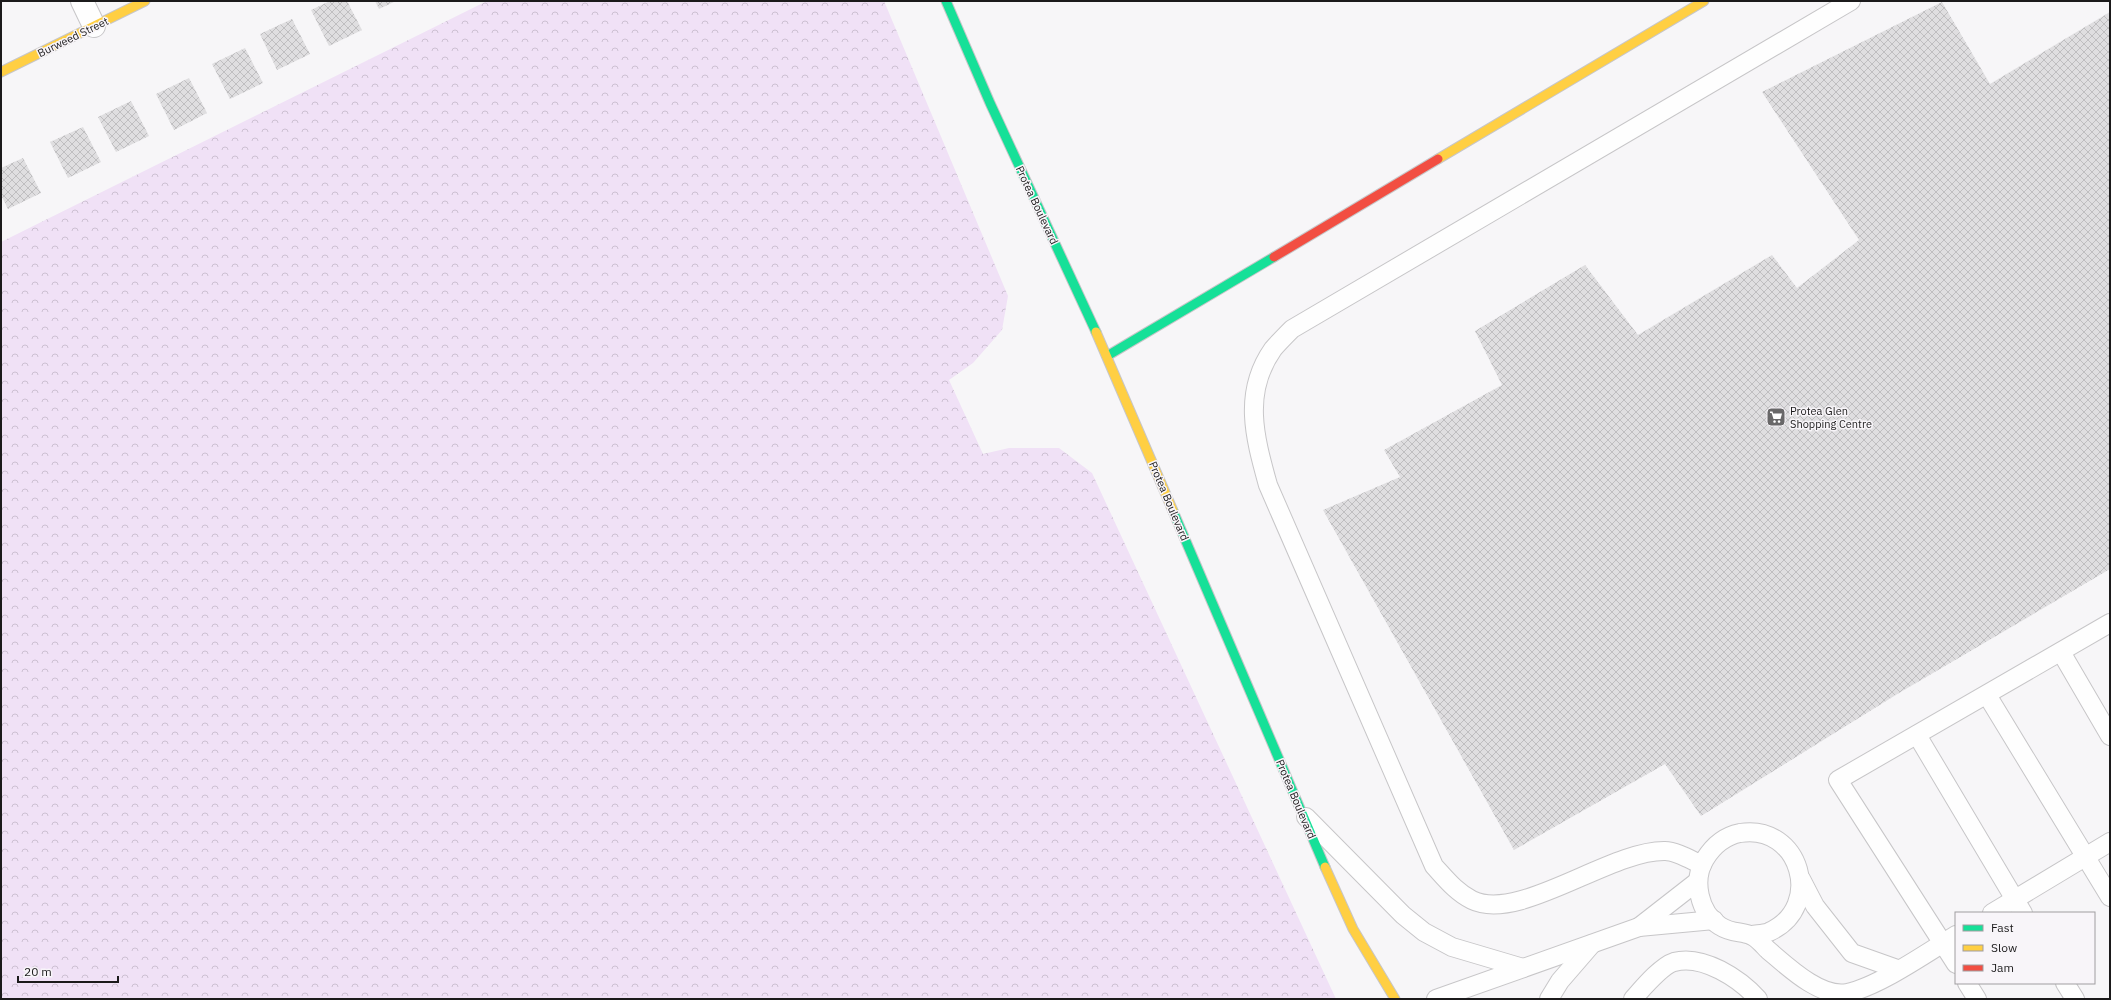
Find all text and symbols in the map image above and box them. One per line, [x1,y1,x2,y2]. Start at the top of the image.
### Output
street label: Burweed Street [35,14,111,60]
street label: Protea Boulevard [1013,163,1061,247]
place label: Protea Glen Shopping Centre [1790,404,1872,431]
supermarket icon: Protea Glen Shopping Centre [1765,406,1787,428]
street label: Protea Boulevard [1146,459,1192,543]
street label: Protea Boulevard [1273,757,1319,841]
legend [1955,912,2095,984]
text: Fast [1991,920,2014,935]
text: Slow [1991,940,2017,955]
scale bar [18,958,118,984]
text: Jam [1991,960,2014,975]
text: 20 m [24,964,52,979]

